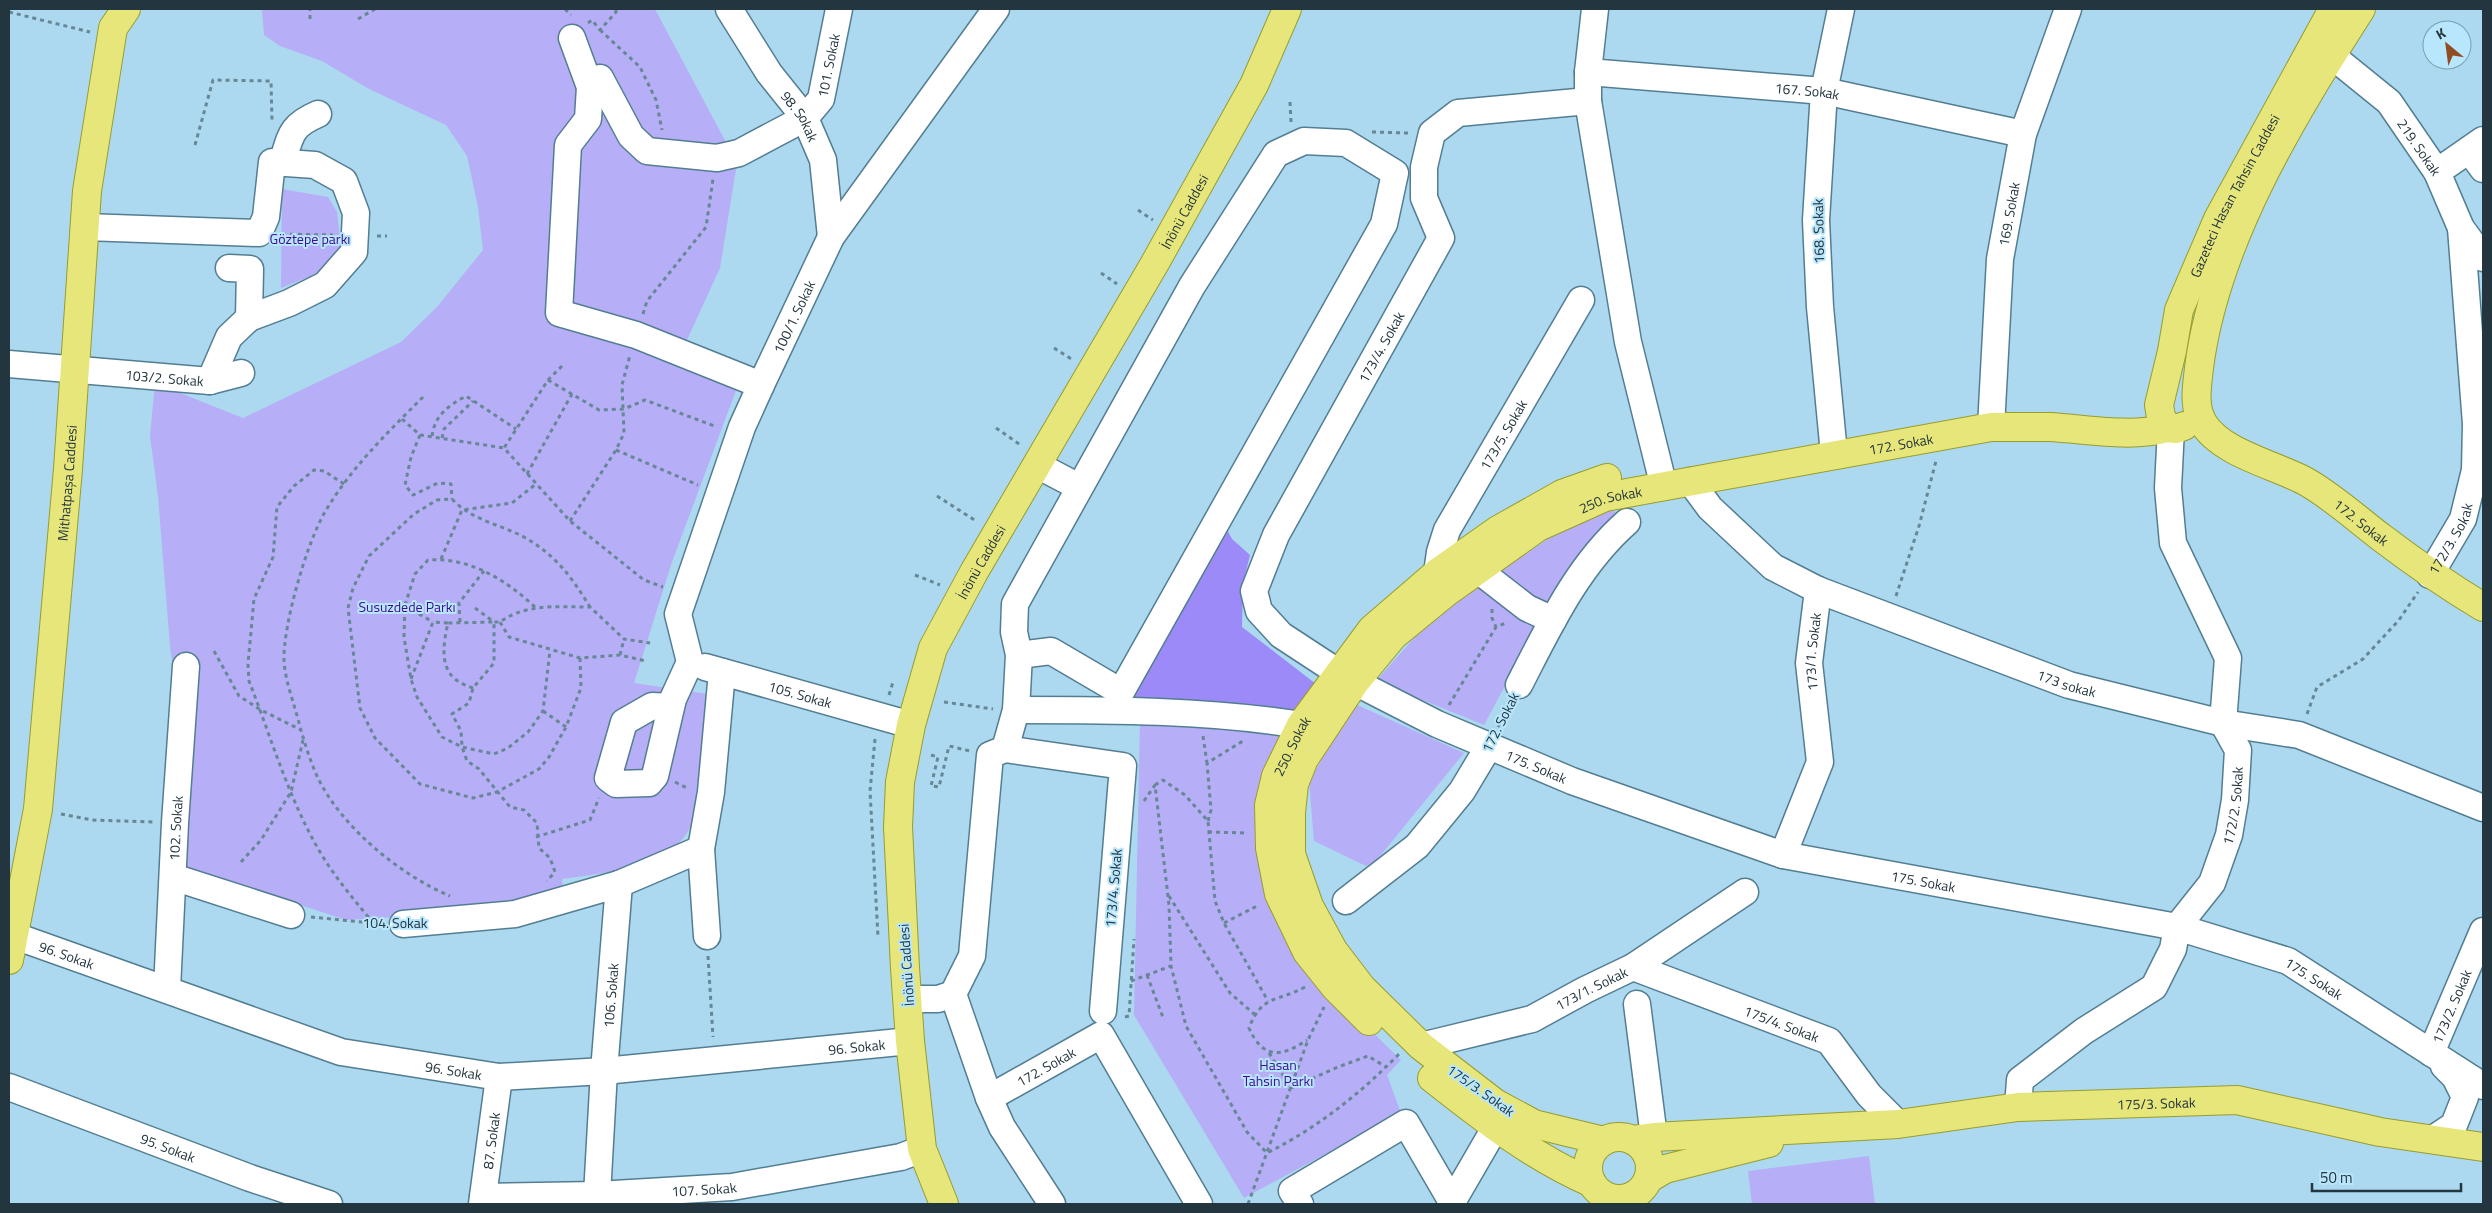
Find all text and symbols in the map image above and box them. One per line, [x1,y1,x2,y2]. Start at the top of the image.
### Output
north arrow [2422,20,2472,70]
text: K [2432,22,2450,44]
street label: 101. Sokak [811,31,844,99]
street label: 167. Sokak [1774,77,1842,105]
street label: 98. Sokak [776,86,824,145]
street label: Gazeteci Hasan Tahsin Caddesi [2184,110,2284,281]
street label: 219. Sokak [2393,114,2447,180]
street label: İnönü Caddesi [1154,170,1213,253]
street label: 169. Sokak [1992,180,2025,248]
street label: 168. Sokak [1807,198,1829,264]
park label: Göztepe parkı [270,228,350,249]
street label: 100/1. Sokak [767,276,820,357]
street label: 173/4. Sokak [1352,307,1409,386]
street label: 103/2. Sokak [124,363,205,391]
street label: 173/5. Sokak [1474,395,1532,474]
street label: Mithatpaşa Caddesi [51,424,81,542]
street label: 172. Sokak [1867,427,1935,460]
street label: 250. Sokak [1575,480,1644,518]
street label: 172. Sokak [2330,493,2394,550]
street label: 172/3. Sokak [2422,500,2477,578]
street label: İnönü Caddesi [951,521,1010,603]
park label: Susuzdede Parkı [358,596,456,617]
street label: 173/1. Sokak [1798,611,1826,692]
street label: 173 sokak [2034,663,2099,702]
street label: 105. Sokak [766,675,835,713]
street label: 172. Sokak [1476,688,1524,756]
street label: 250. Sokak [1267,711,1315,779]
street label: 175. Sokak [1502,744,1571,788]
street label: 172/2. Sokak [2216,766,2248,848]
street label: 102. Sokak [163,795,187,861]
street label: 173/4. Sokak [1099,848,1127,928]
street label: 175. Sokak [1890,864,1958,897]
street label: 104. Sokak [363,912,428,933]
street label: İnönü Caddesi [893,923,919,1007]
street label: 96. Sokak [36,935,98,974]
street label: 175. Sokak [2281,951,2347,1004]
street label: 173/1. Sokak [1551,961,1631,1015]
street label: 106. Sokak [597,962,623,1029]
street label: 173/2. Sokak [2426,966,2476,1046]
street label: 175/4. Sokak [1741,999,1823,1047]
street label: 96. Sokak [827,1033,886,1059]
street label: 172. Sokak [1012,1041,1079,1091]
park label: Hasan Tahsin Parkı [1243,1054,1313,1091]
street label: 96. Sokak [424,1055,484,1085]
street label: 175/3. Sokak [1443,1059,1519,1121]
street label: 175/3. Sokak [2117,1091,2196,1114]
street label: 87. Sokak [476,1111,505,1170]
street label: 95. Sokak [138,1127,199,1167]
scale bar [2312,1160,2461,1192]
text: 50 m [2320,1166,2353,1189]
street label: 107. Sokak [671,1176,738,1201]

